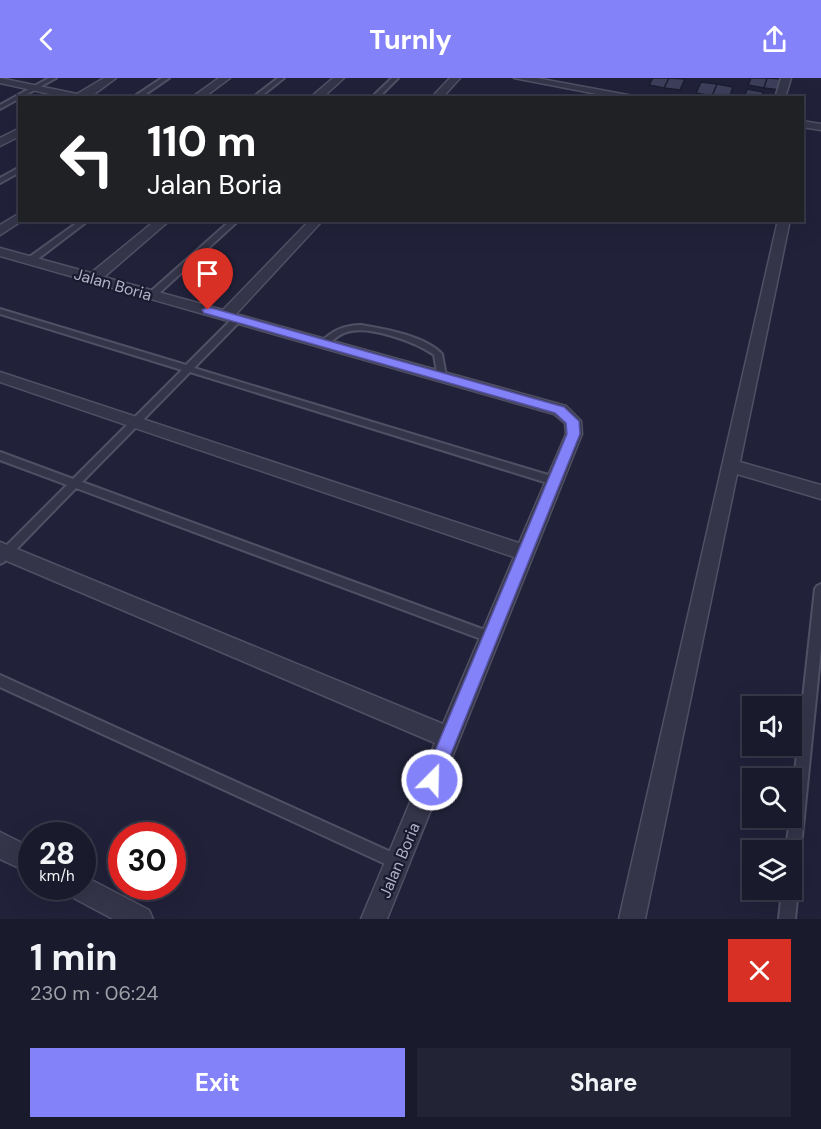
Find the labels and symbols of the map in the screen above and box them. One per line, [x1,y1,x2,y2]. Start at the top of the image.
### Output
pin [182,248,233,310]
street label: Jalan Boria [71,263,154,306]
position arrow [400,748,464,812]
street label: Jalan Boria [374,819,425,901]
speed limit sign: 30 [108,822,186,900]

